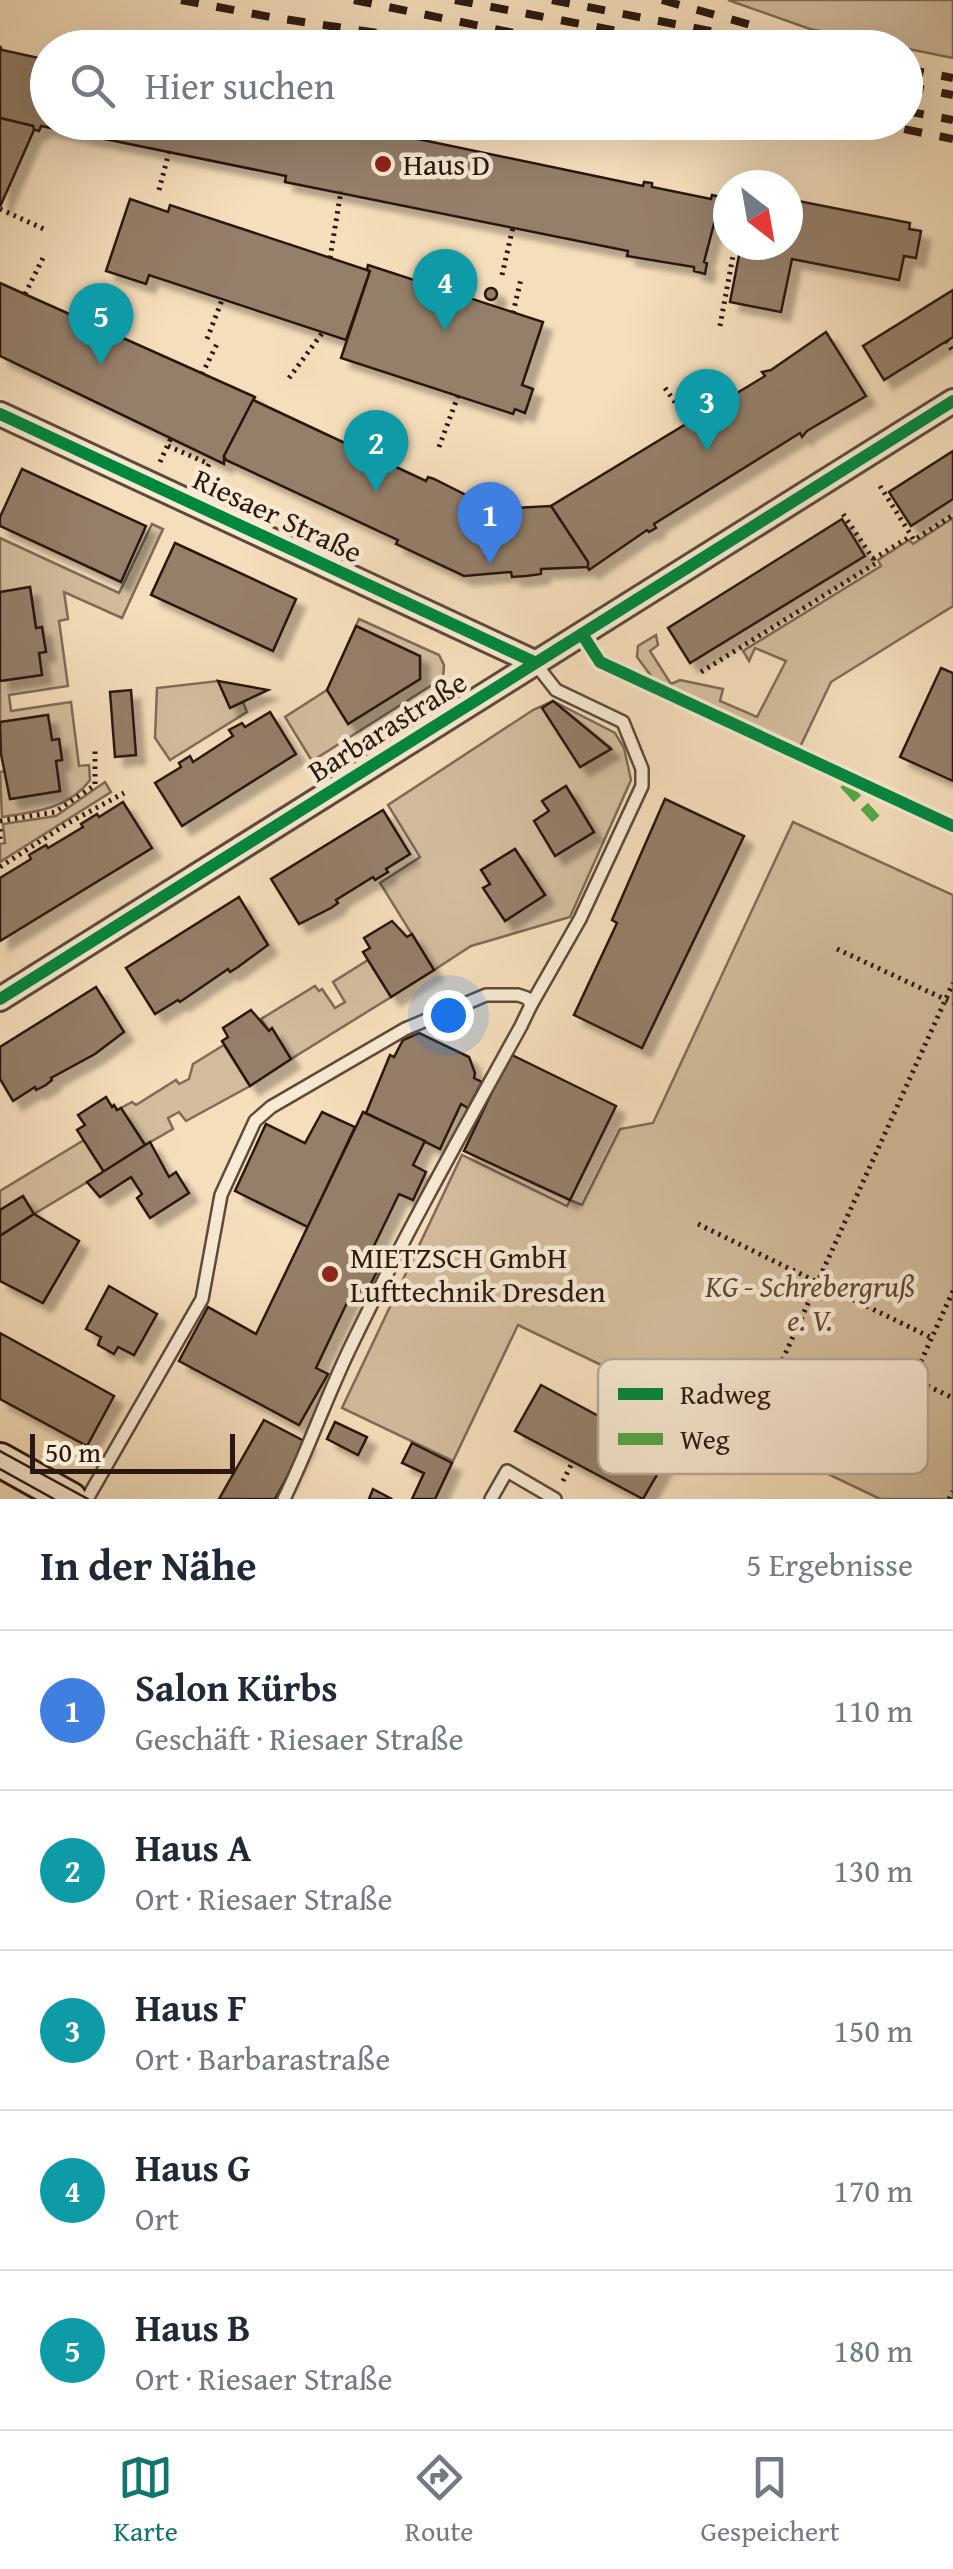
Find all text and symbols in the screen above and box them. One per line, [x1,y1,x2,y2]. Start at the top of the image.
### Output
search box [30,30,923,140]
text: Hier suchen [145,57,335,113]
icon: search [65,58,120,113]
place label: Haus D [403,142,490,186]
marker: Haus D [372,153,394,175]
north arrow [713,170,803,260]
pin: 4 [412,248,478,331]
pin: 5 [68,282,134,365]
pin: 3 [674,368,740,451]
pin: 2 [344,410,408,492]
street label: Riesaer Straße [186,457,370,573]
pin: 1 [458,482,522,564]
street label: Barbarastraße [299,660,475,792]
your location [423,990,474,1041]
place label: MIETZSCH GmbH Lufttechnik Dresden [350,1235,606,1313]
marker: MIETZSCH GmbH Lufttechnik Dresden [319,1263,341,1285]
park label: KG - Schrebergruß e. V. [704,1264,915,1342]
legend [598,1359,928,1474]
text: Radweg [680,1373,771,1414]
text: Weg [680,1418,730,1459]
scale bar [30,1429,235,1473]
text: 50 m [45,1431,101,1472]
text: In der Nähe [40,1534,257,1595]
text: 5 Ergebnisse [746,1541,913,1588]
text: Salon Kürbs [135,1659,338,1715]
text: 1 [64,1687,81,1734]
text: 110 m [834,1687,913,1734]
text: Geschäft · Riesaer Straße [135,1715,464,1762]
text: Haus A [135,1819,252,1875]
text: 2 [64,1847,81,1894]
text: 130 m [834,1847,913,1894]
text: Ort · Riesaer Straße [135,1875,393,1922]
text: Haus F [135,1979,247,2035]
text: 3 [64,2007,81,2054]
text: 150 m [834,2007,913,2054]
text: Ort · Barbarastraße [135,2035,390,2082]
text: Haus G [135,2139,250,2195]
text: 4 [64,2167,81,2214]
text: 170 m [834,2167,913,2214]
text: Ort [135,2195,179,2242]
text: Haus B [135,2299,251,2355]
text: 5 [64,2327,81,2374]
text: 180 m [834,2327,913,2374]
text: Ort · Riesaer Straße [135,2355,393,2402]
tab: Karte [113,2450,178,2551]
tab: Route [405,2450,473,2551]
tab: Gespeichert [700,2450,840,2551]

